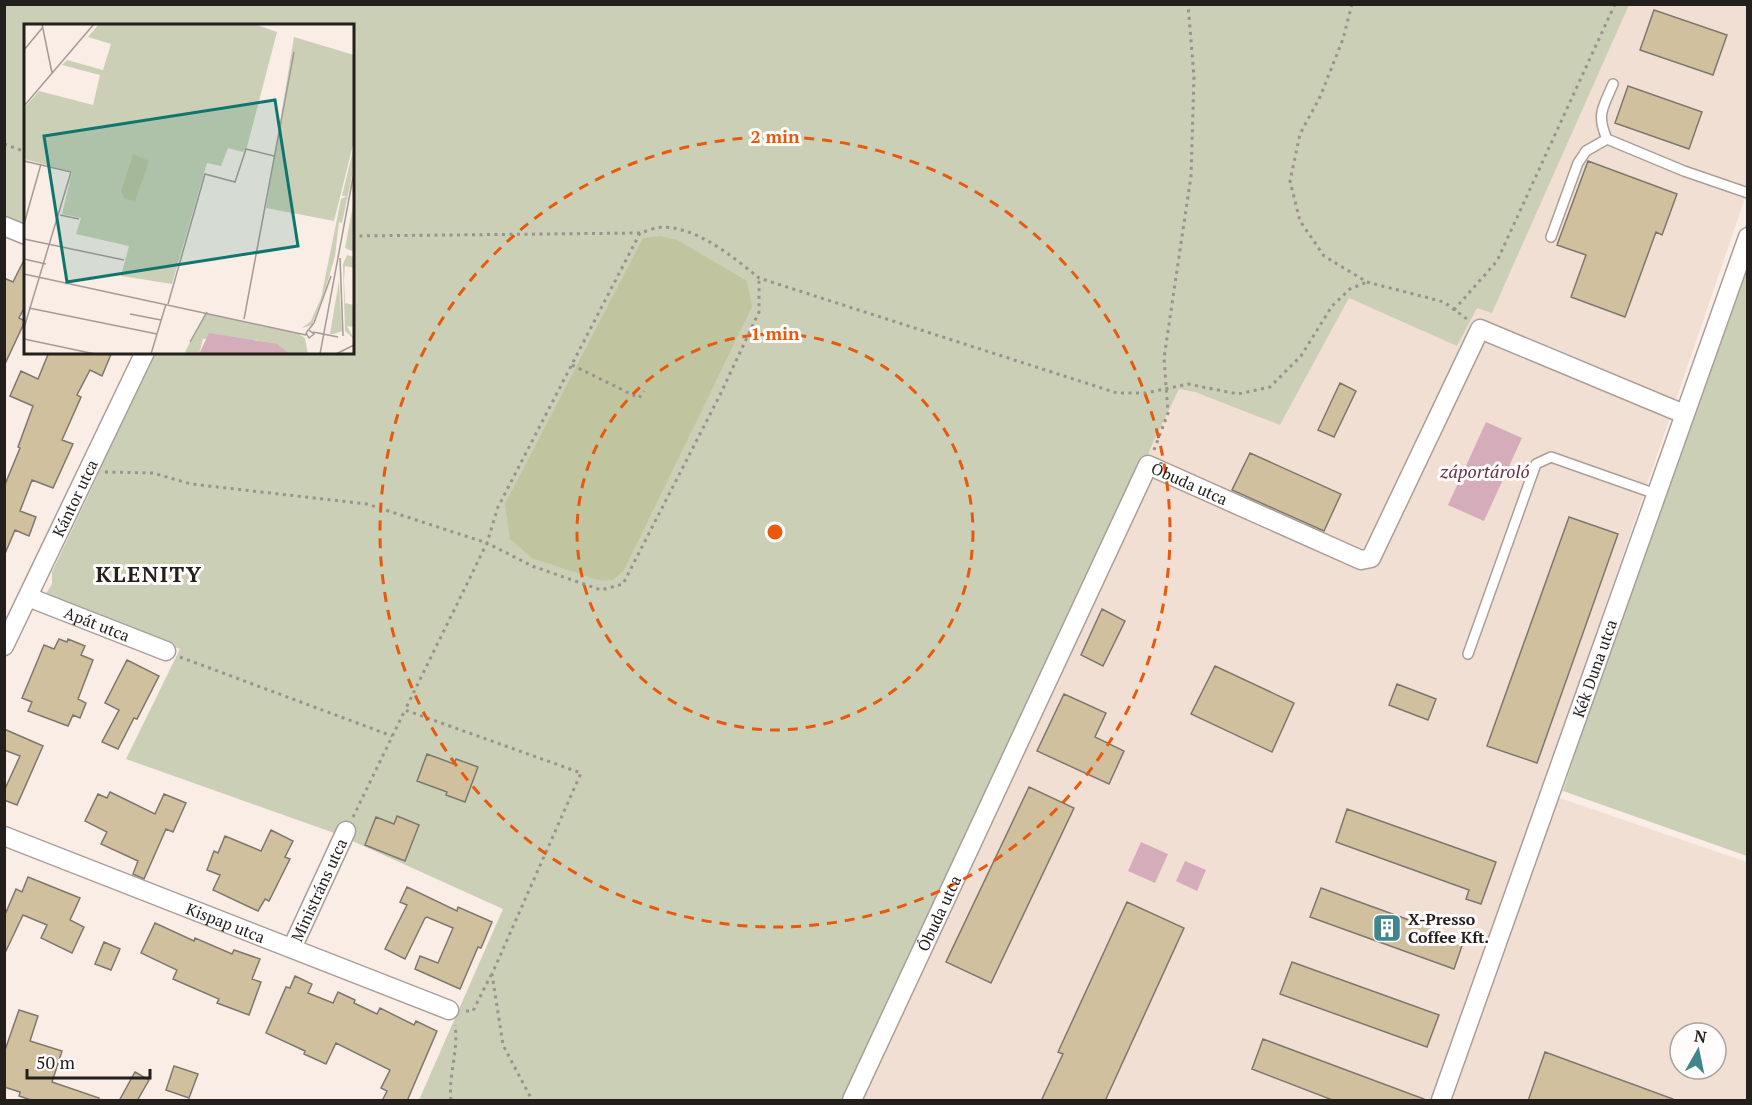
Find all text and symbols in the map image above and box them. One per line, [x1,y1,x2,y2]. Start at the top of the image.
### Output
inset map [24,24,354,354]
text: 2 min [750,124,800,148]
text: 1 min [750,321,800,345]
street label: Kántor utca [47,456,103,541]
street label: Óbuda utca [1148,457,1231,510]
water label: záportároló [1439,459,1530,483]
centre of rings [765,522,785,542]
district label: KLENITY [95,559,203,588]
street label: Apát utca [61,601,133,647]
street label: Kék Duna utca [1567,617,1622,720]
street label: Ministráns utca [286,835,352,945]
street label: Óbuda utca [912,872,966,955]
street label: Kispap utca [183,897,268,948]
place label: X-Presso Coffee Kft. [1408,908,1489,948]
building icon: X-Presso Coffee Kft. [1371,912,1403,944]
north arrow [1668,1021,1728,1081]
text: N [1693,1024,1708,1048]
scale bar [27,1042,150,1080]
text: 50 m [36,1050,76,1074]

